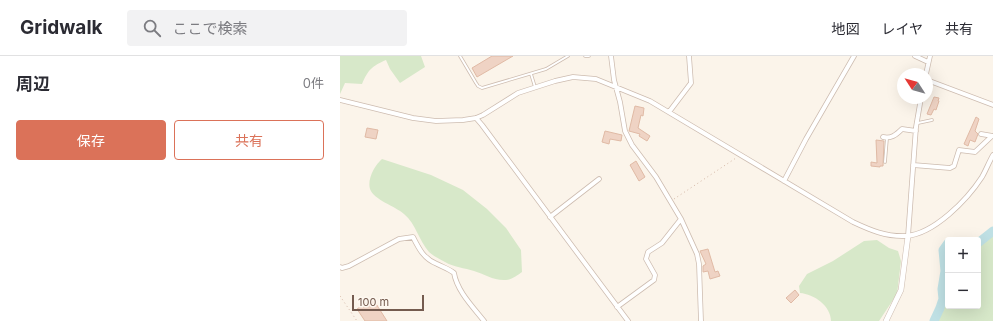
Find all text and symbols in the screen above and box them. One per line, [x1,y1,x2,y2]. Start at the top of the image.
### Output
search box [127,10,407,46]
text: Gridwalk [20,16,103,39]
icon: search [141,17,163,39]
text: ここで検索 [173,19,248,38]
text: 地図 [831,20,859,37]
text: レイヤ [881,20,923,37]
text: 共有 [945,20,973,37]
north arrow [897,68,933,104]
text: 周辺 [16,74,50,94]
text: 0件 [303,75,324,91]
button: 保存 [16,120,166,160]
button: 共有 [174,120,324,160]
map controls [945,237,981,309]
button: + [945,237,981,273]
button: − [945,273,981,309]
scale bar [352,293,424,312]
text: 100 m [358,295,389,309]

